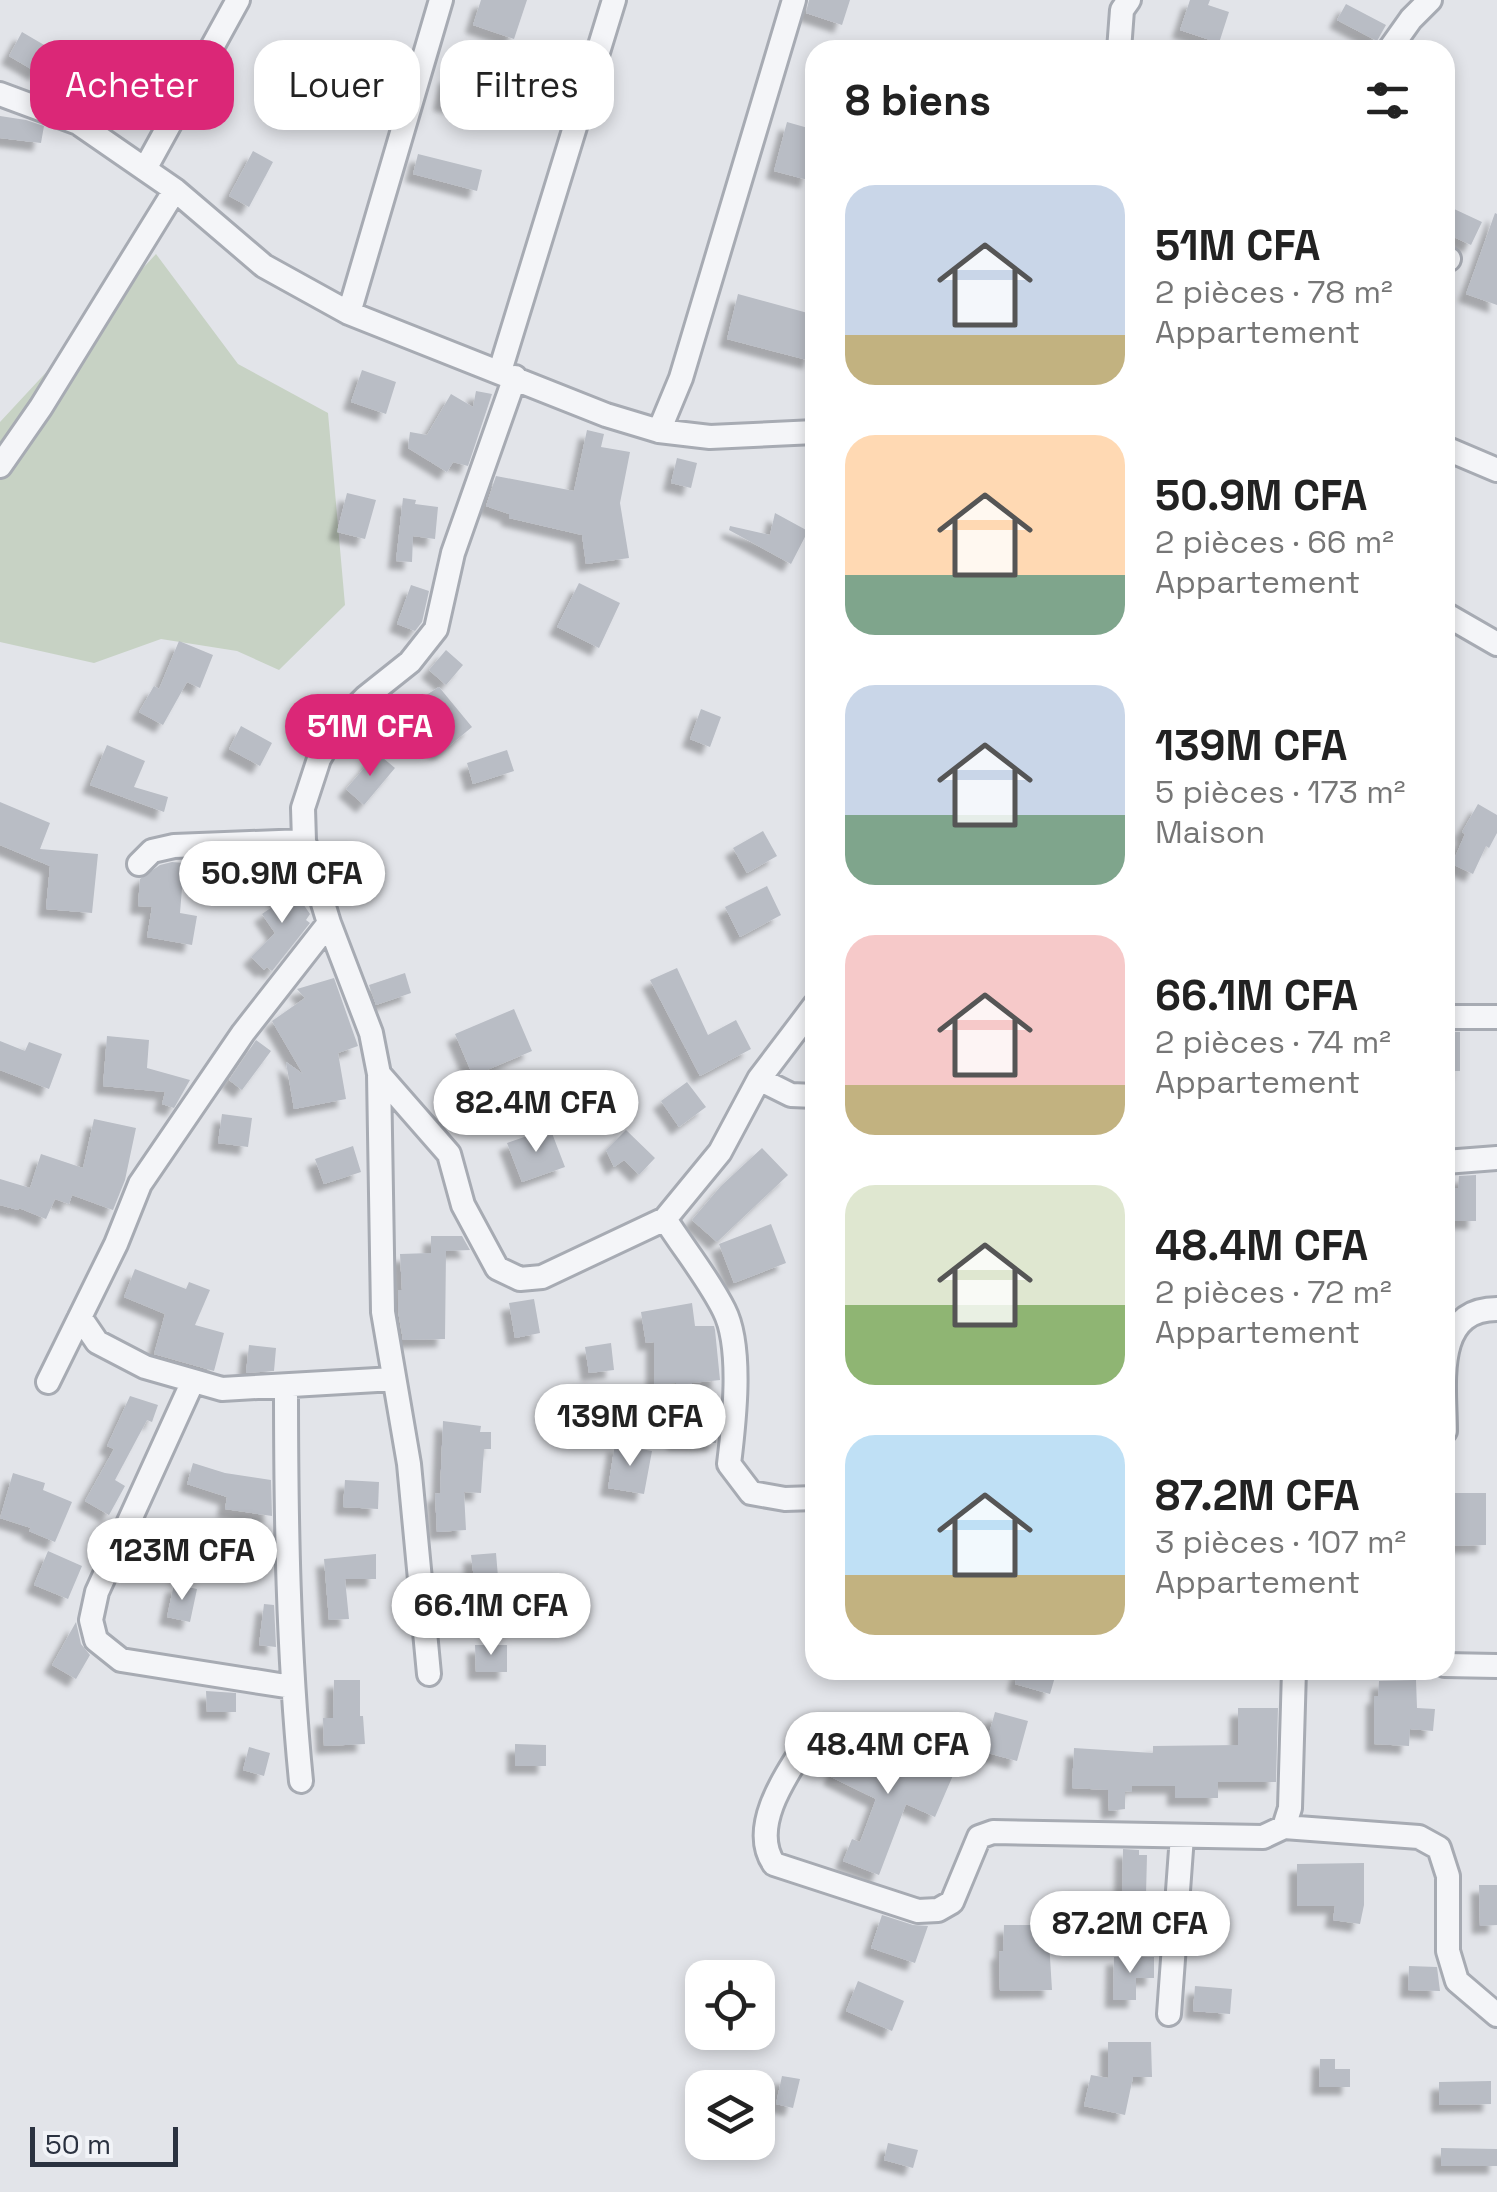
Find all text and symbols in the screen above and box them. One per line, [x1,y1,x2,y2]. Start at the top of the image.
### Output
chip: Acheter [30,40,234,130]
chip: Louer [254,40,420,130]
chip: Filtres [440,40,614,130]
icon: filters [1360,73,1415,128]
text: 8 biens [845,74,991,127]
text: 51M CFA [1155,219,1320,272]
icon: home [925,225,1045,345]
text: 2 pièces · 78 m² [1155,272,1393,312]
text: Appartement [1155,312,1360,352]
text: 50.9M CFA [1155,469,1367,522]
icon: home [925,475,1045,595]
text: 2 pièces · 66 m² [1155,522,1394,562]
text: Appartement [1155,562,1360,602]
pin: 51M CFA [278,694,462,779]
text: 51M CFA [307,706,433,746]
text: 139M CFA [1155,719,1347,772]
icon: home [925,725,1045,845]
text: 5 pièces · 173 m² [1155,772,1405,812]
text: Maison [1155,812,1265,852]
pin: 50.9M CFA [168,841,396,926]
text: 50.9M CFA [201,853,363,893]
text: 66.1M CFA [1155,969,1358,1022]
icon: home [925,975,1045,1095]
text: 2 pièces · 74 m² [1155,1022,1391,1062]
text: Appartement [1155,1062,1360,1102]
pin: 82.4M CFA [422,1070,650,1155]
text: 82.4M CFA [455,1082,617,1122]
text: 48.4M CFA [1155,1219,1368,1272]
icon: home [925,1225,1045,1345]
text: 2 pièces · 72 m² [1155,1272,1392,1312]
text: Appartement [1155,1312,1360,1352]
pin: 139M CFA [527,1384,733,1469]
text: 139M CFA [557,1396,703,1436]
text: 87.2M CFA [1155,1469,1360,1522]
icon: home [925,1475,1045,1595]
pin: 123M CFA [79,1518,285,1603]
text: 3 pièces · 107 m² [1155,1522,1406,1562]
text: 123M CFA [109,1530,255,1570]
text: Appartement [1155,1562,1360,1602]
pin: 66.1M CFA [377,1573,605,1658]
text: 66.1M CFA [414,1585,568,1625]
pin: 48.4M CFA [774,1712,1002,1797]
text: 48.4M CFA [807,1724,969,1764]
pin: 87.2M CFA [1016,1891,1244,1976]
text: 87.2M CFA [1052,1903,1208,1943]
map controls [685,1960,775,2160]
button: locate [685,1960,775,2050]
button: layers [685,2070,775,2160]
scale bar [30,2122,178,2166]
text: 50 m [45,2126,111,2162]

